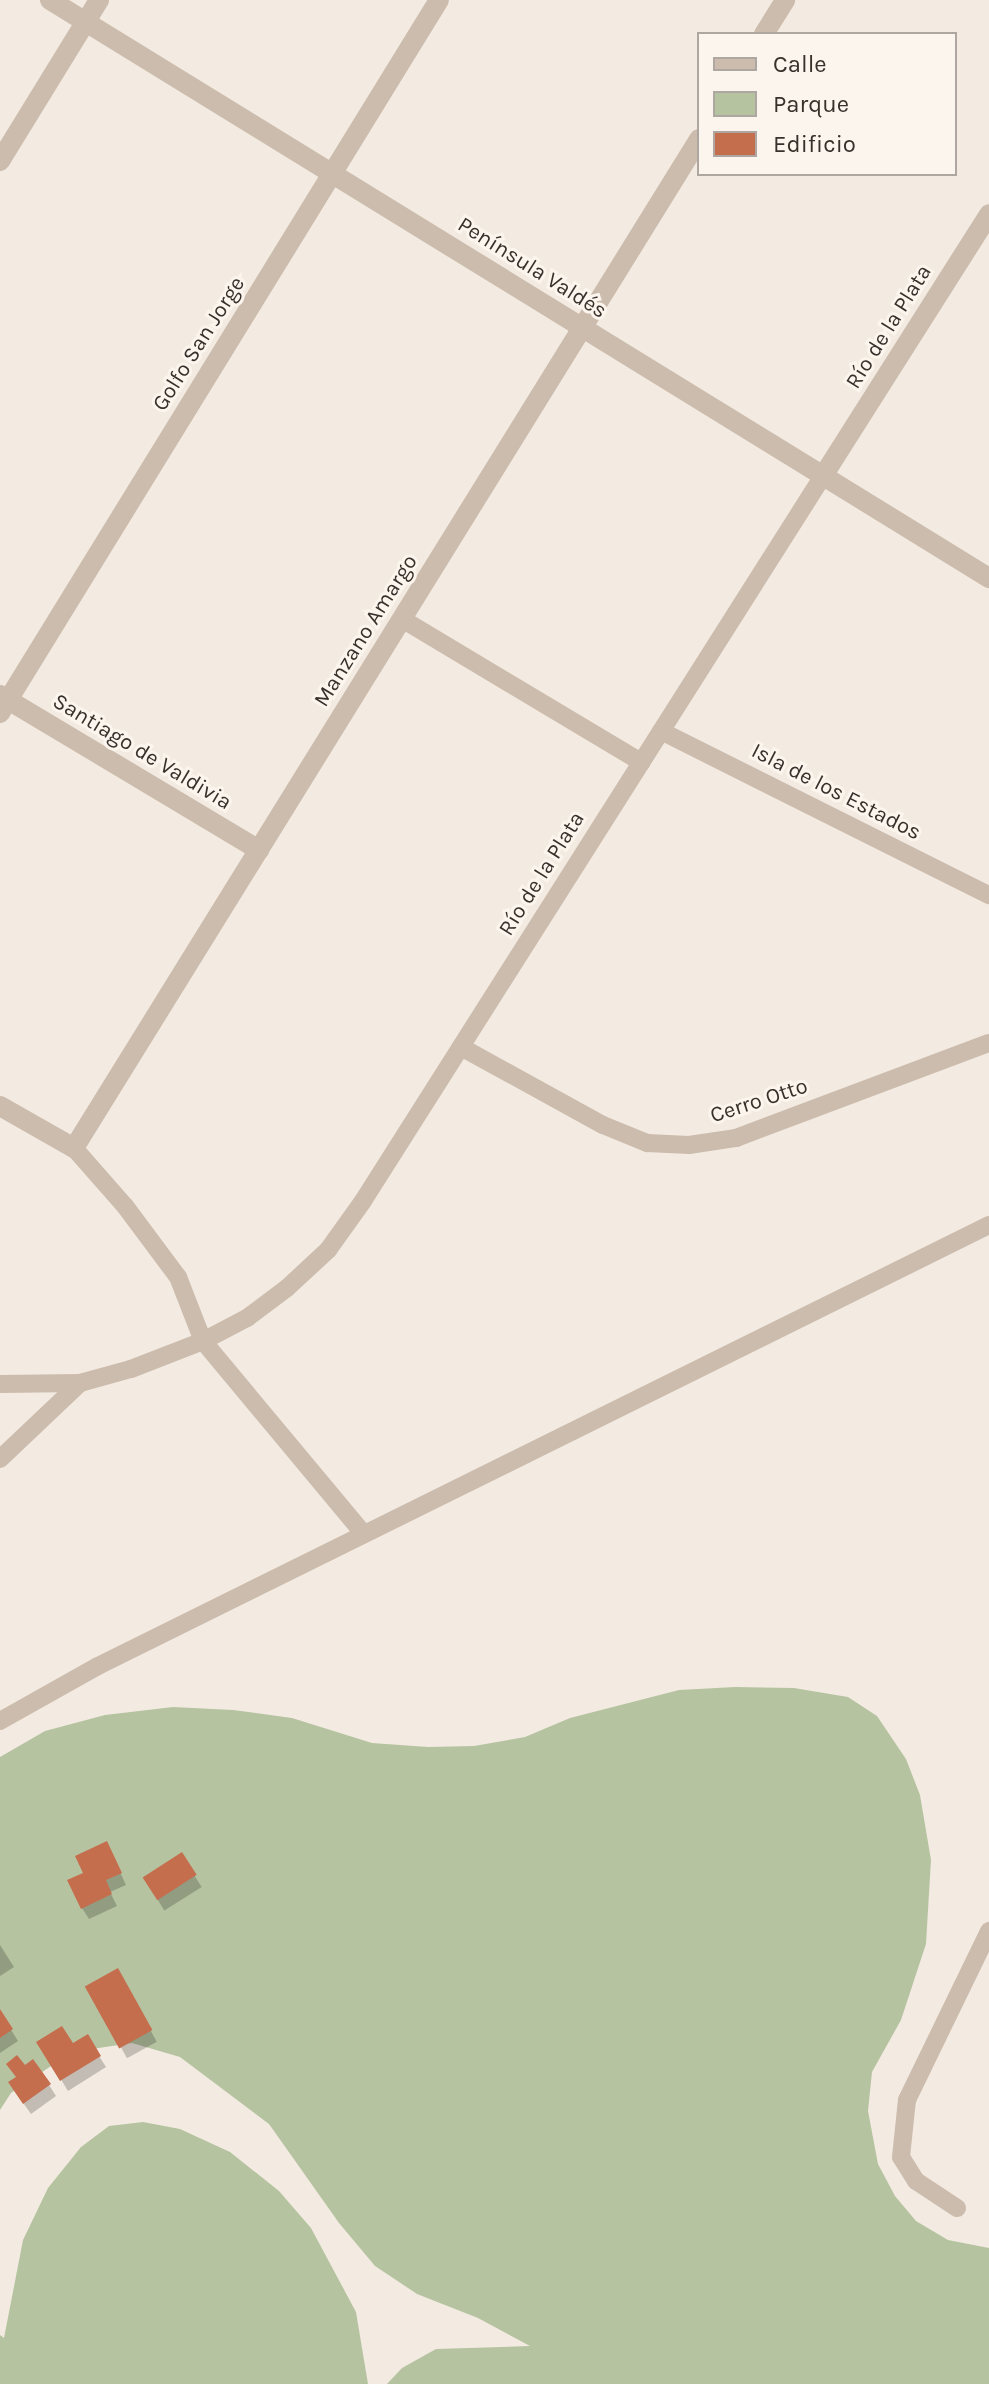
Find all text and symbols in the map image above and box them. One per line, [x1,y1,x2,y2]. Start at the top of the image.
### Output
legend [697,32,957,176]
text: Calle [773,50,827,78]
text: Parque [773,90,849,118]
text: Edificio [773,130,856,158]
street label: Península Valdés [453,212,611,324]
street label: Río de la Plata [840,260,938,394]
street label: Golfo San Jorge [147,272,251,416]
street label: Manzano Amargo [309,550,423,712]
street label: Santiago de Valdivia [48,688,236,816]
street label: Isla de los Estados [747,738,925,846]
street label: Río de la Plata [493,807,591,941]
street label: Cerro Otto [707,1073,811,1129]

